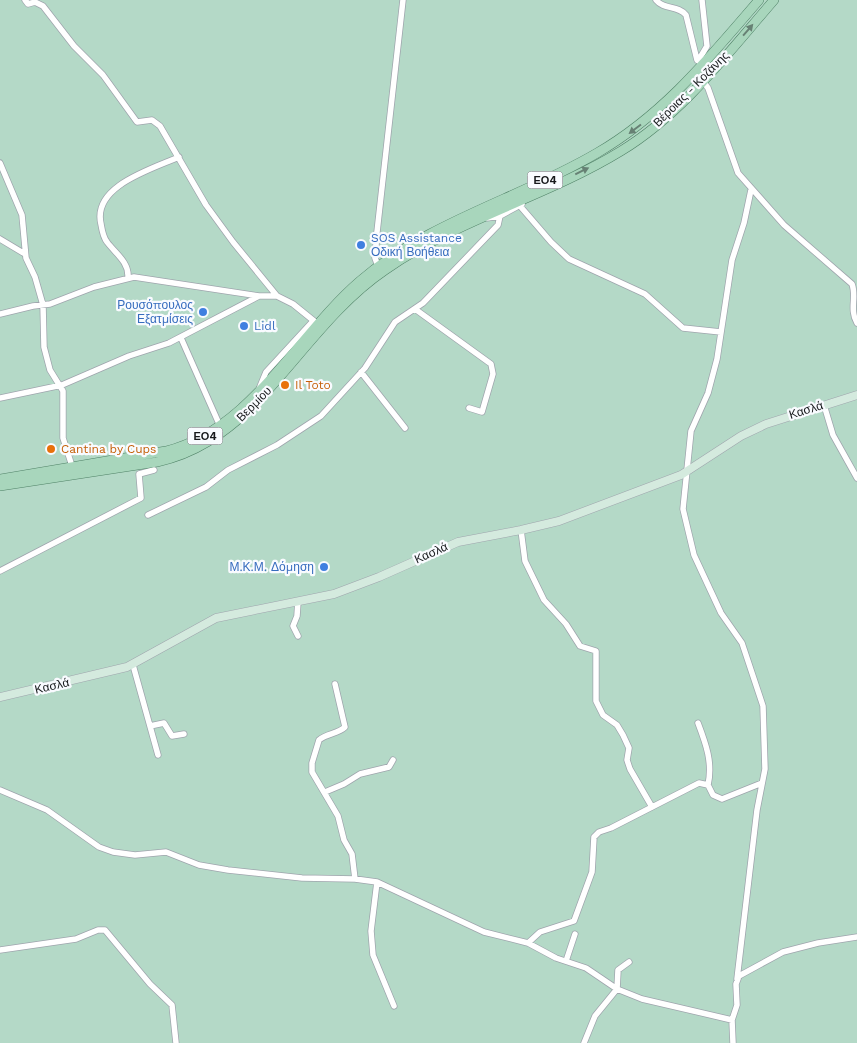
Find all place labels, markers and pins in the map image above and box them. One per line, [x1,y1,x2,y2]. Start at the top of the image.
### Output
place label: SOS Assistance Οδική Βοήθεια [371,231,462,259]
marker: SOS Assistance Οδική Βοήθεια [355,239,367,251]
place label: Ρουσόπουλος Εξατμίσεις [117,298,193,326]
marker: Ρουσόπουλος Εξατμίσεις [197,306,209,318]
place label: Lidl [254,319,276,333]
marker: Lidl [238,320,250,332]
place label: Il Toto [295,378,331,392]
marker: Il Toto [279,379,291,391]
place label: Cantina by Cups [61,442,156,456]
marker: Cantina by Cups [45,443,57,455]
place label: Μ.Κ.Μ. Δόμηση [229,560,314,574]
marker: Μ.Κ.Μ. Δόμηση [318,561,330,573]

